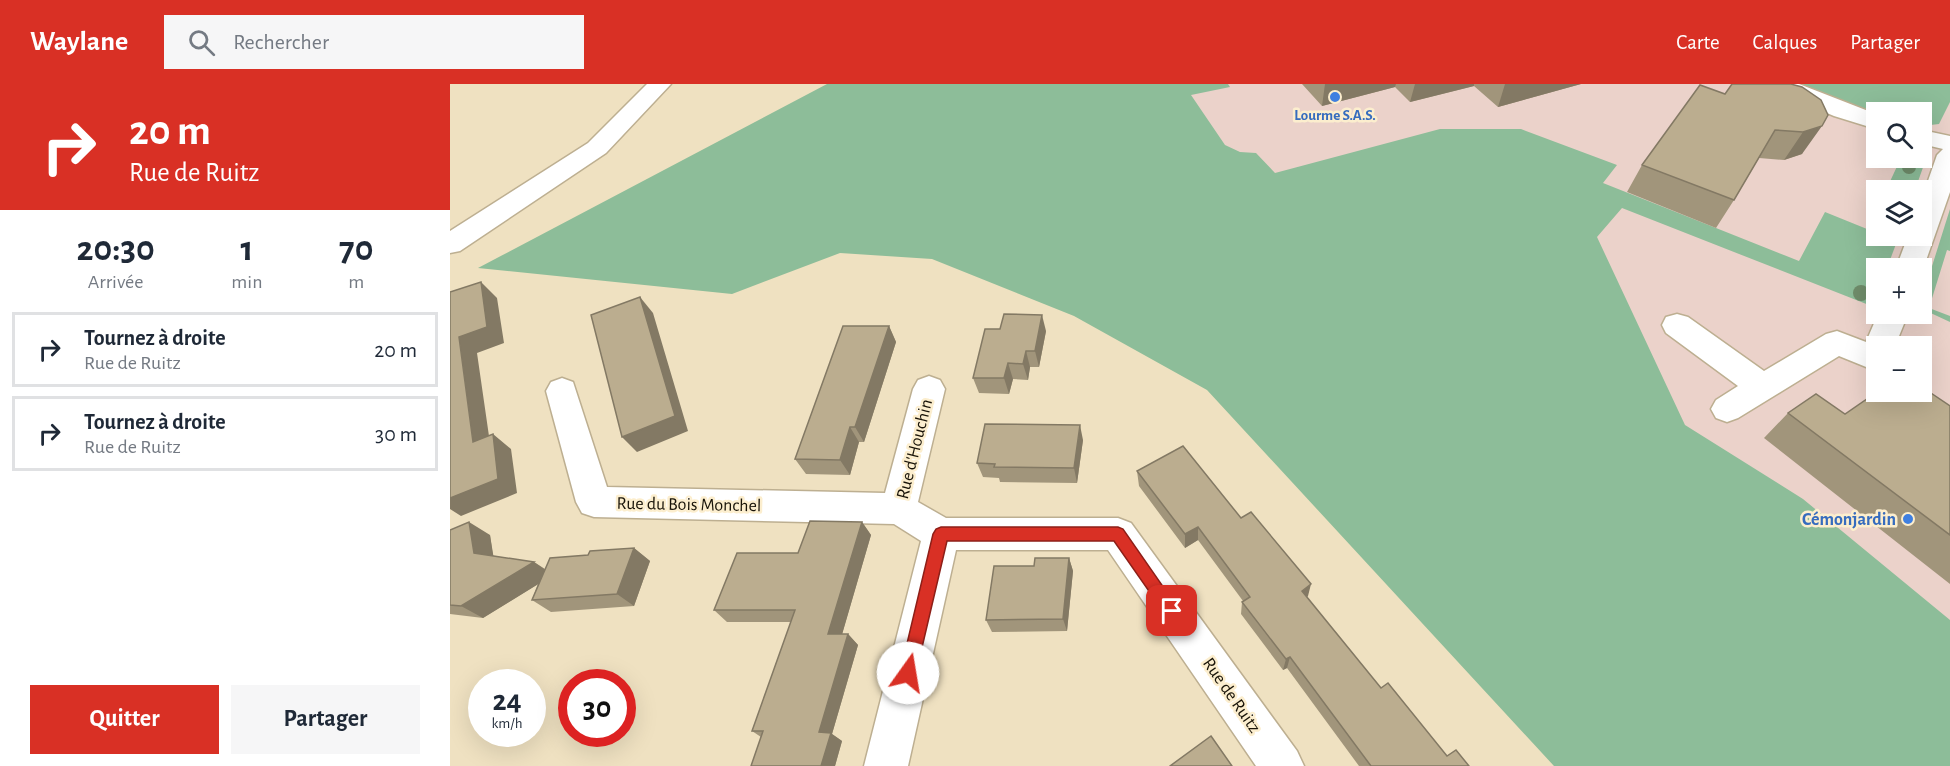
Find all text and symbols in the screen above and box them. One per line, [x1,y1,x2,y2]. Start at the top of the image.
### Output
search box [164,15,584,69]
icon: search [185,26,218,59]
text: Waylane [30,28,128,56]
text: Rechercher [233,31,329,53]
text: Carte [1676,32,1720,53]
text: Calques [1753,32,1817,53]
text: Partager [1850,32,1920,53]
marker: Lourme S.A.S. [1328,90,1342,104]
map controls [1866,102,1932,402]
button: search [1866,102,1932,168]
icon: right [30,108,108,186]
place label: Lourme S.A.S. [1294,108,1376,123]
text: 20 m [129,110,211,152]
text: Rue de Ruitz [129,159,259,186]
button: layers [1866,180,1932,246]
text: 20:30 [77,231,155,267]
text: 1 [240,231,253,267]
text: 70 [339,231,373,267]
button: + [1866,258,1932,324]
text: Arrivée [88,272,144,292]
text: min [231,272,263,292]
text: m [348,272,364,292]
text: Tournez à droite [84,327,226,349]
icon: right [33,333,66,366]
button: − [1866,336,1932,402]
text: 20 m [374,339,417,361]
text: Rue de Ruitz [84,353,181,373]
street label: Rue d'Houchin [894,397,936,501]
text: Tournez à droite [84,411,226,433]
icon: right [33,417,66,450]
text: 30 m [375,423,417,445]
text: Rue de Ruitz [84,437,181,457]
street label: Rue du Bois Monchel [617,495,761,515]
place label: Cémonjardin [1802,511,1896,529]
marker: Cémonjardin [1901,512,1915,526]
pin [1146,585,1197,636]
icon: arrive [1155,594,1188,627]
position arrow [876,641,940,705]
street label: Rue de Ruitz [1199,655,1263,736]
speed limit sign: 30 [558,669,636,747]
button: Quitter [30,685,219,754]
button: Partager [231,685,420,754]
text: 24 [492,686,522,716]
text: km/h [492,716,522,731]

